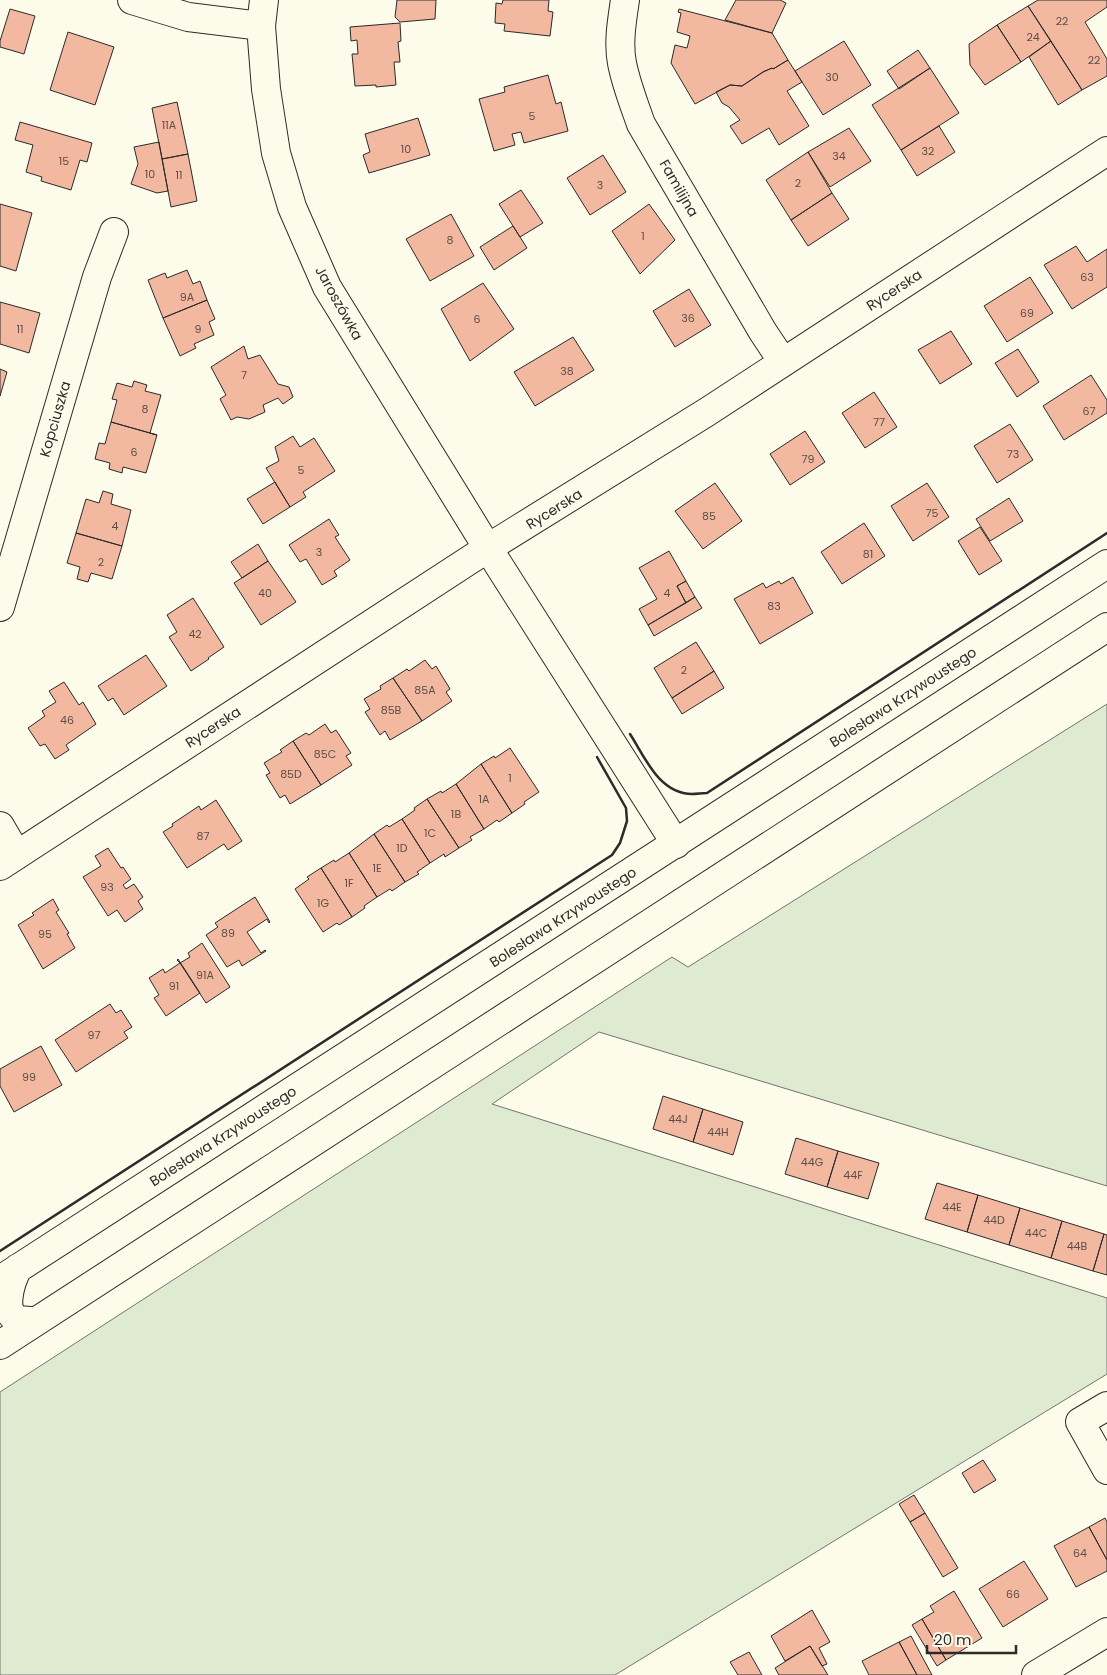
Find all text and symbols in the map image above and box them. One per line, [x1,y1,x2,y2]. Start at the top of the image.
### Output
house number: 22 [1056,13,1068,29]
house number: 24 [1026,29,1040,45]
house number: 22 [1088,52,1100,68]
house number: 30 [825,69,839,85]
house number: 5 [529,108,536,124]
house number: 11A [162,117,177,133]
house number: 10 [401,141,411,157]
house number: 32 [922,143,934,159]
house number: 34 [832,148,846,164]
house number: 15 [59,153,69,169]
street label: Familijna [655,156,703,220]
house number: 10 [145,166,155,182]
house number: 11 [175,167,183,183]
house number: 2 [795,175,801,191]
house number: 3 [597,177,603,193]
house number: 1 [641,228,645,244]
house number: 8 [447,232,454,248]
street label: Jaroszówka [310,262,368,344]
street label: Rycerska [862,265,926,315]
house number: 63 [1080,269,1094,285]
house number: 9A [180,289,195,305]
house number: 69 [1020,305,1034,321]
house number: 36 [681,310,695,326]
house number: 6 [474,311,481,327]
house number: 11 [16,321,24,337]
house number: 9 [195,321,202,337]
house number: 38 [560,363,574,379]
house number: 7 [241,367,247,383]
street label: Kopciuszka [35,379,75,459]
house number: 8 [142,401,149,417]
house number: 67 [1083,403,1096,419]
house number: 77 [873,414,885,430]
house number: 6 [131,444,138,460]
house number: 73 [1007,446,1019,462]
house number: 79 [802,451,815,467]
house number: 5 [298,462,305,478]
street label: Rycerska [522,484,586,534]
house number: 75 [926,505,939,521]
house number: 85 [702,508,716,524]
house number: 4 [112,518,119,534]
house number: 3 [316,544,322,560]
house number: 81 [863,546,873,562]
house number: 2 [98,554,104,570]
house number: 40 [258,585,272,601]
house number: 4 [664,585,671,601]
house number: 83 [767,598,781,614]
house number: 42 [188,626,202,642]
street label: Bolesława Krzywoustego [826,642,980,752]
house number: 2 [681,662,687,678]
house number: 85A [414,682,436,698]
street label: Rycerska [181,702,245,752]
house number: 85B [381,702,402,718]
house number: 46 [60,712,74,728]
house number: 85C [314,746,336,762]
house number: 85D [280,766,302,782]
house number: 1 [508,770,512,786]
house number: 1A [479,791,490,807]
house number: 1B [451,806,461,822]
house number: 1C [424,825,436,841]
house number: 87 [197,828,209,844]
house number: 1D [396,840,408,856]
house number: 1E [372,860,382,876]
street label: Bolesława Krzywoustego [486,862,640,972]
house number: 1F [344,875,354,891]
house number: 93 [100,879,114,895]
house number: 1G [317,895,329,911]
house number: 89 [221,925,235,941]
house number: 95 [38,926,52,942]
house number: 91A [196,967,215,983]
house number: 91 [169,978,179,994]
house number: 97 [88,1027,100,1043]
house number: 99 [22,1069,36,1085]
street label: Bolesława Krzywoustego [146,1081,300,1191]
house number: 44J [668,1111,688,1127]
house number: 44H [707,1124,729,1140]
house number: 44G [801,1154,824,1170]
house number: 44F [843,1167,863,1183]
house number: 44E [942,1199,962,1215]
house number: 44D [983,1212,1005,1228]
house number: 44C [1025,1225,1047,1241]
house number: 44B [1067,1238,1088,1254]
house number: 64 [1073,1545,1087,1561]
house number: 66 [1006,1586,1020,1602]
scale bar [927,1622,1016,1654]
text: 20 m [934,1629,972,1650]

